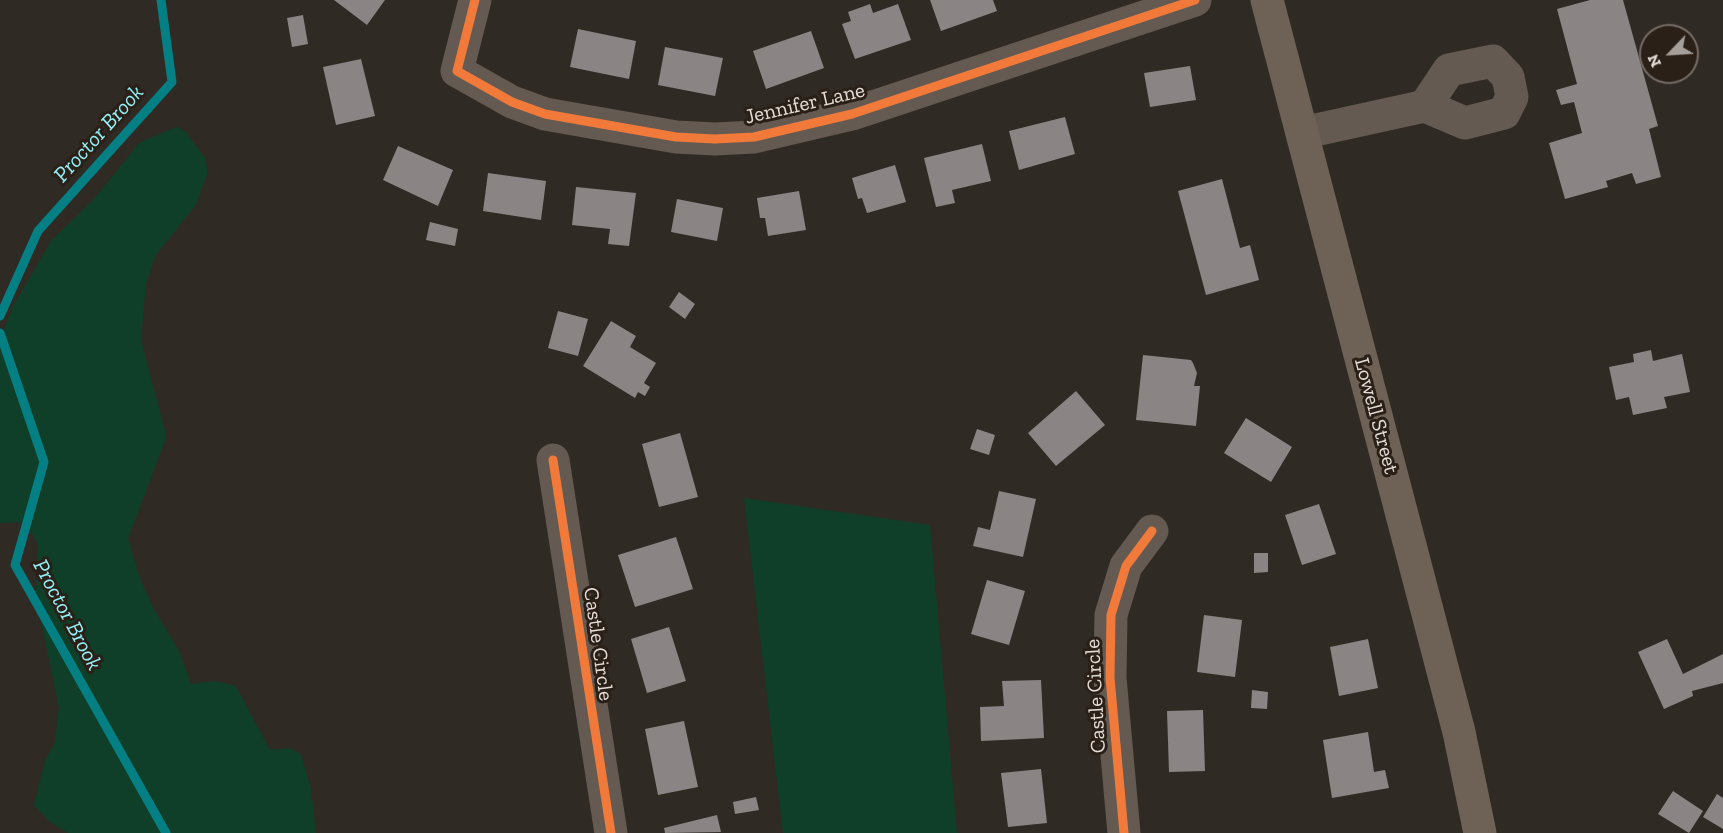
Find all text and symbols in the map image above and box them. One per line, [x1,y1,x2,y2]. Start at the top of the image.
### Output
north arrow [1639,24,1699,84]
text: N [1643,51,1665,71]
street label: Jennifer Lane [743,78,867,130]
water label: Proctor Brook [48,80,150,188]
street label: Lowell Street [1348,355,1404,477]
water label: Proctor Brook [27,555,107,675]
street label: Castle Circle [578,586,618,702]
street label: Castle Circle [1080,638,1112,754]

